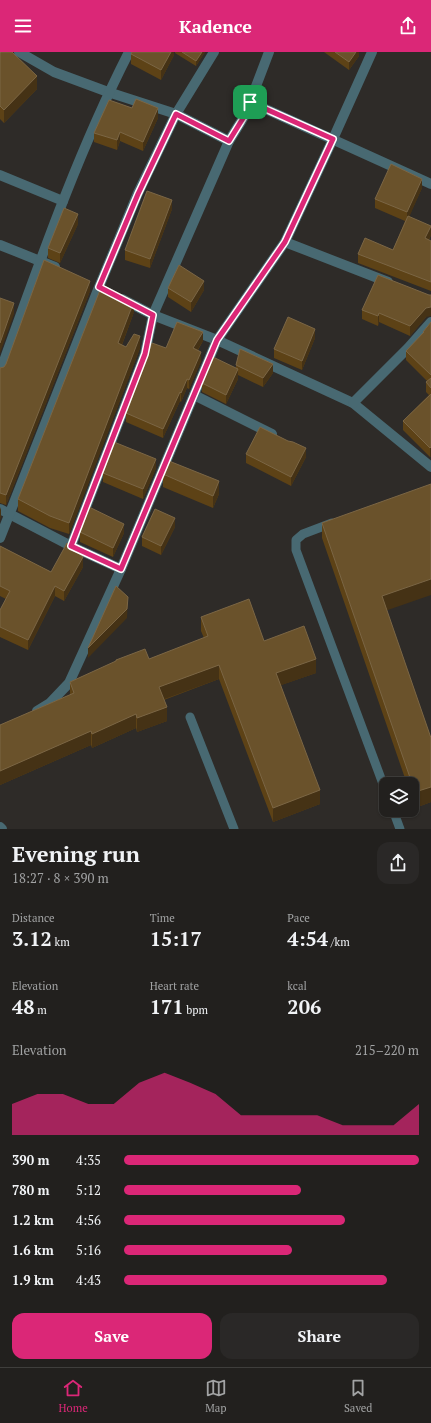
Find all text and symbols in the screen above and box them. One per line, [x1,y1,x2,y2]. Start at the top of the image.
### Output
text: Kadence [179,14,252,38]
icon: menu [12,15,34,37]
icon: share [397,15,419,37]
pin [233,85,267,119]
icon: arrive [239,91,261,113]
map controls [379,777,419,817]
button: layers [379,777,419,817]
text: Evening run [12,839,140,868]
button: share [377,842,419,884]
text: 18:27 · 8 × 390 m [12,869,109,887]
text: Distance [12,911,55,925]
text: Time [150,911,175,925]
text: Pace [287,911,310,925]
text: 3.12 [12,925,52,952]
text: 15:17 [150,925,202,952]
text: 4:54 [287,925,328,952]
text: km [52,935,70,949]
text: /km [328,935,350,949]
text: Elevation [12,979,58,993]
text: Heart rate [150,979,199,993]
text: kcal [287,979,307,993]
text: 48 [12,993,35,1020]
text: 171 [150,993,184,1020]
text: 206 [287,993,321,1020]
text: m [35,1003,47,1017]
text: bpm [184,1003,208,1017]
text: Elevation [12,1041,67,1059]
text: 215–220 m [355,1041,419,1059]
text: 390 m [12,1151,50,1169]
text: 4:35 [76,1151,101,1169]
text: 780 m [12,1181,50,1199]
text: 5:12 [76,1181,101,1199]
text: 1.2 km [12,1211,54,1229]
text: 4:56 [76,1211,101,1229]
text: 1.6 km [12,1241,54,1259]
text: 5:16 [76,1241,101,1259]
text: 1.9 km [12,1271,54,1289]
text: 4:43 [76,1271,101,1289]
button: Save [12,1313,212,1359]
button: Share [220,1313,419,1359]
tab: Home [59,1377,88,1415]
tab: Map [205,1377,227,1415]
tab: Saved [344,1377,372,1415]

